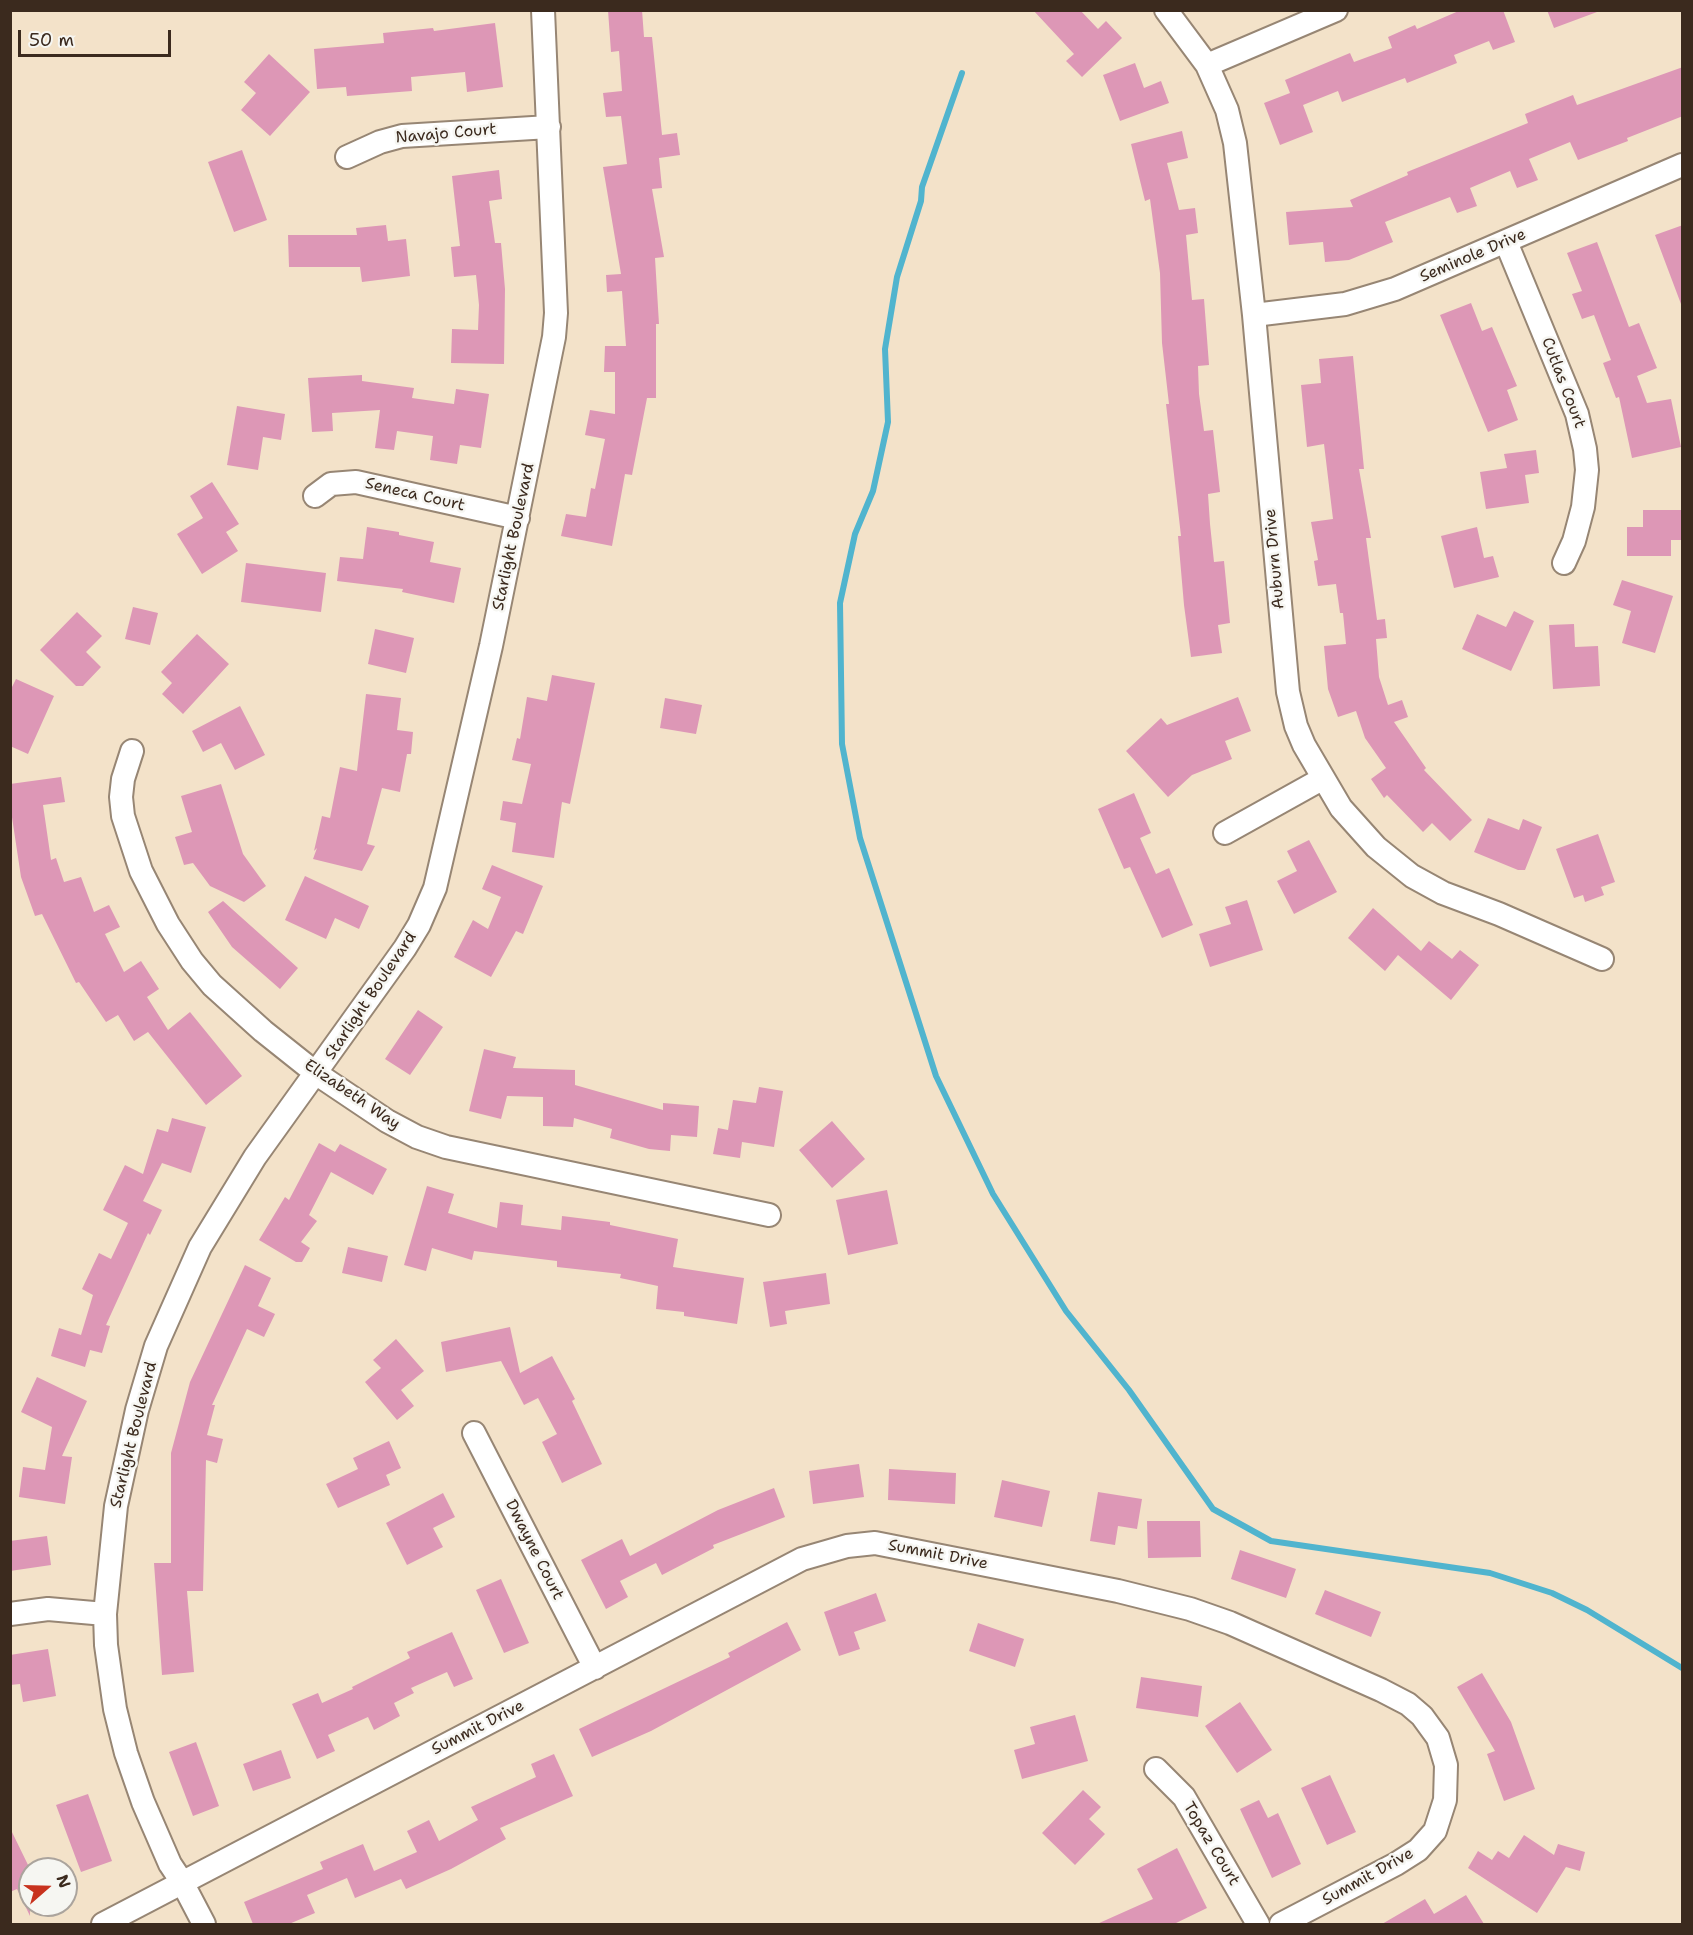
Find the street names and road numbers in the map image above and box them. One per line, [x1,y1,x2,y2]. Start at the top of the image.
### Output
street label: Navajo Court [395,120,497,148]
street label: Seminole Drive [1417,225,1529,287]
street label: Cutlas Court [1537,335,1589,431]
street label: Starlight Boulevard [489,462,539,612]
street label: Seneca Court [363,474,467,516]
street label: Auburn Drive [1261,508,1289,610]
street label: Starlight Boulevard [321,928,421,1064]
street label: Elizabeth Way [300,1056,404,1134]
street label: Starlight Boulevard [107,1360,161,1510]
street label: Dwayne Court [501,1497,567,1603]
street label: Summit Drive [886,1536,990,1574]
street label: Summit Drive [429,1696,527,1760]
street label: Topaz Court [1179,1799,1243,1889]
street label: Summit Drive [1319,1844,1417,1910]

